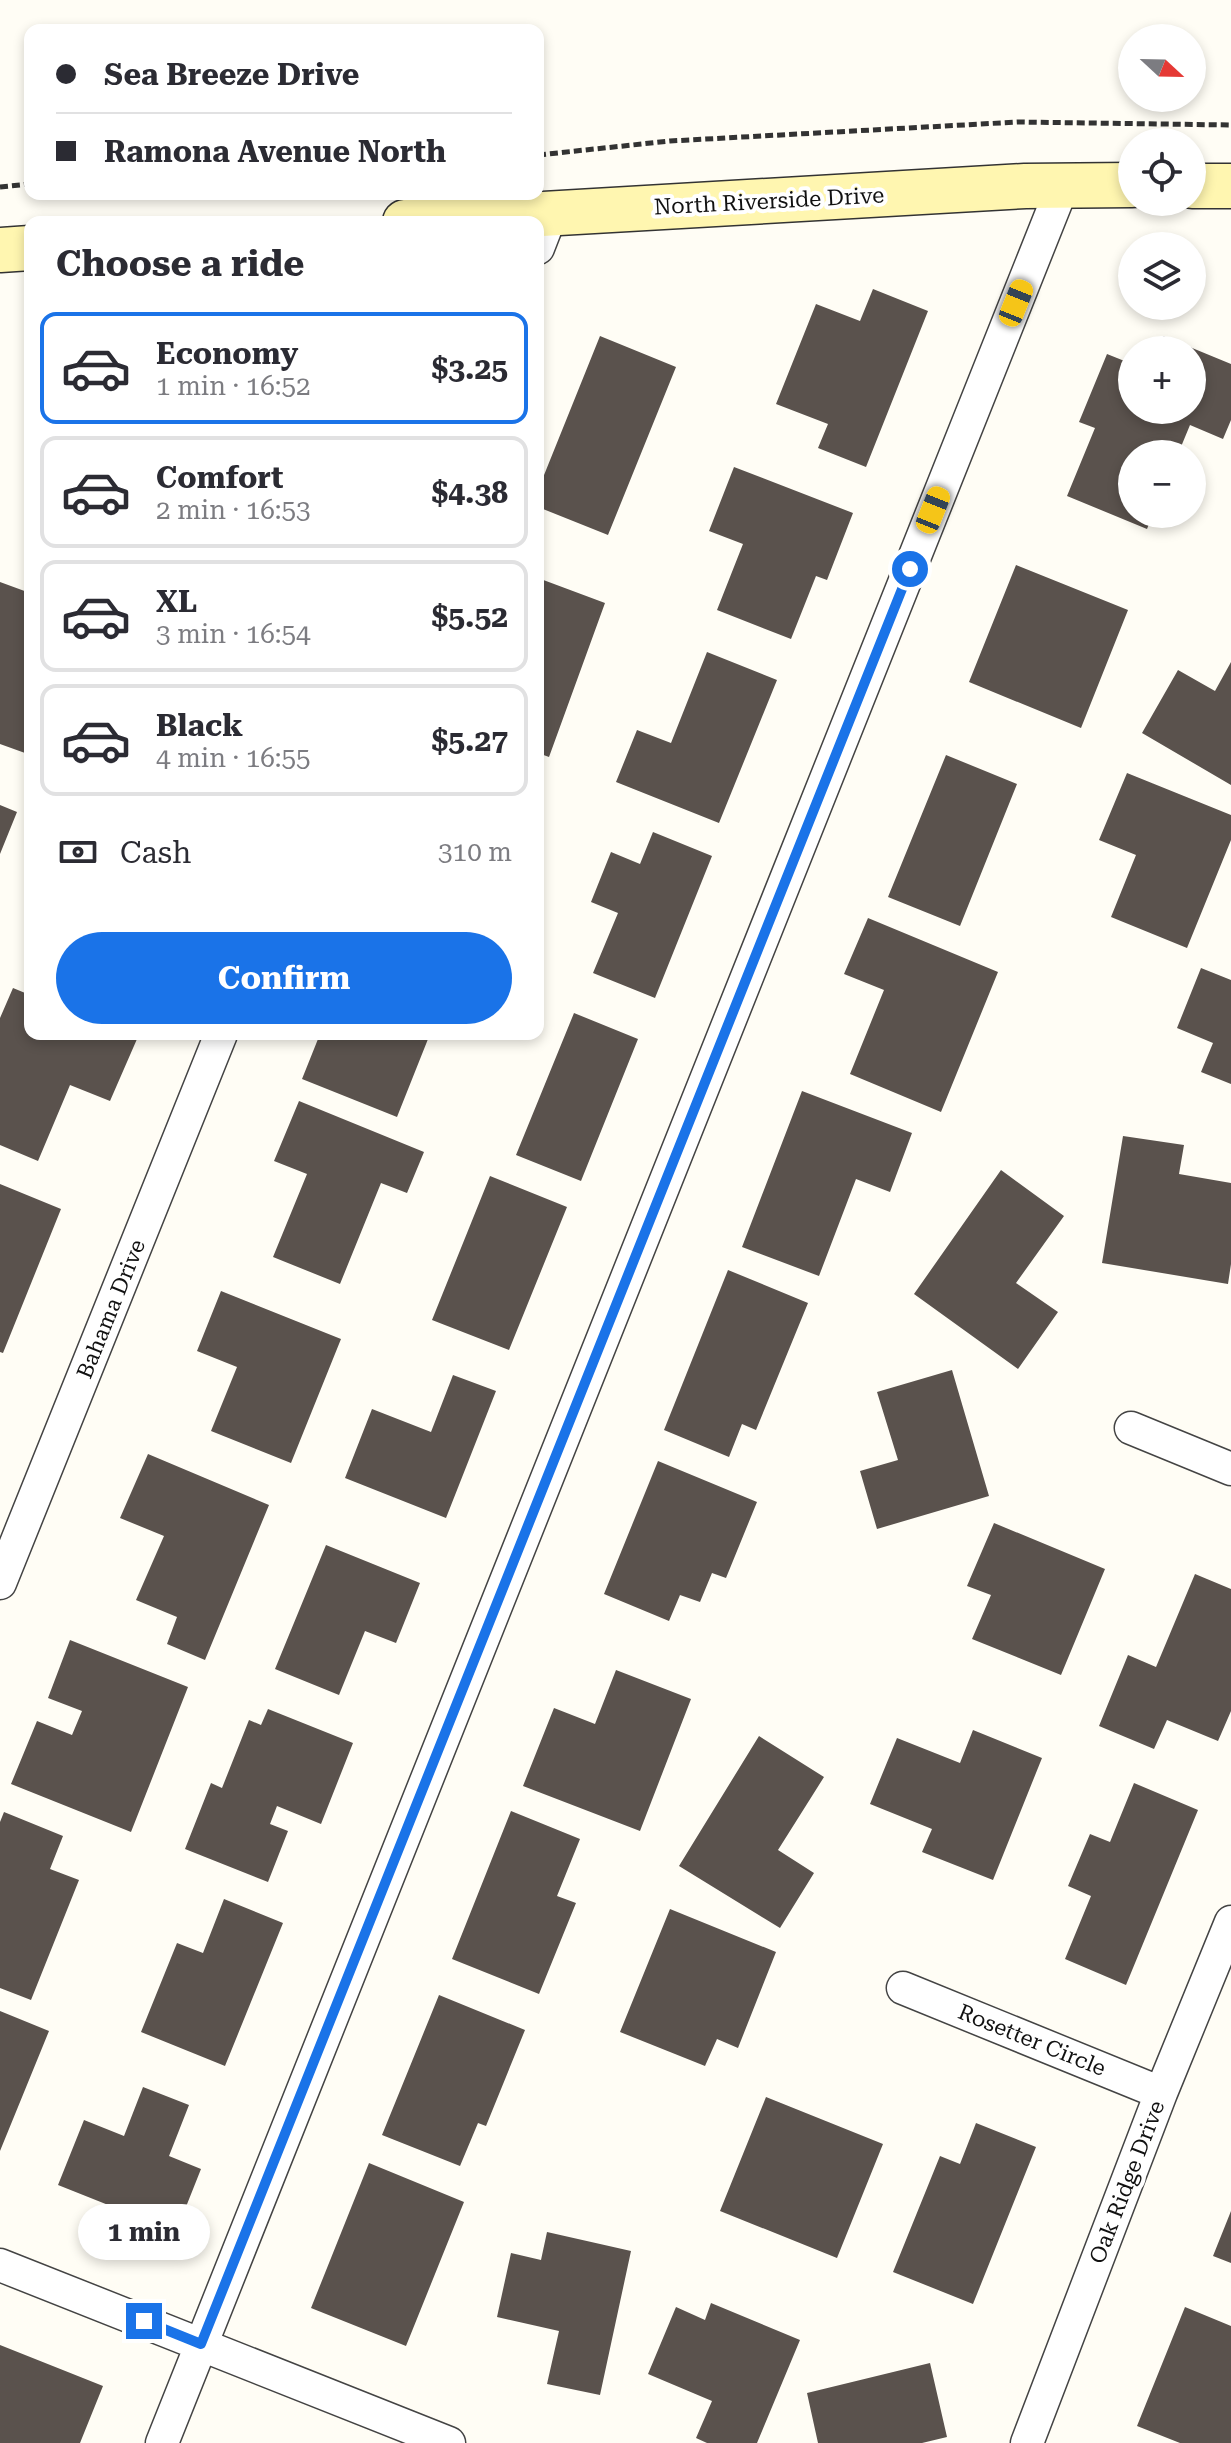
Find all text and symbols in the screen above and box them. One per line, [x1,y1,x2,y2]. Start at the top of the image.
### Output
north arrow [1118,24,1206,112]
map controls [1118,24,1206,528]
text: Sea Breeze Drive [104,57,359,92]
button: locate [1118,128,1206,216]
text: Ramona Avenue North [104,134,446,169]
street label: North Riverside Drive [653,182,885,220]
button: layers [1118,232,1206,320]
text: Choose a ride [56,243,304,285]
car [996,276,1036,330]
icon: car [60,332,132,404]
text: Economy [156,336,298,371]
button: + [1118,336,1206,424]
text: $3.25 [431,351,508,386]
text: 1 min · 16:52 [156,371,311,401]
button: − [1118,440,1206,528]
icon: car [60,456,132,528]
text: Comfort [156,460,283,495]
text: $4.38 [431,475,508,510]
car [913,483,953,537]
text: 2 min · 16:53 [156,495,311,525]
route start [892,551,928,587]
icon: car [60,580,132,652]
text: XL [156,584,197,619]
text: $5.52 [431,599,508,634]
text: 3 min · 16:54 [156,619,311,649]
icon: car [60,704,132,776]
text: Black [156,708,243,743]
text: $5.27 [431,723,508,758]
text: 4 min · 16:55 [156,743,311,773]
icon: cash [56,830,100,874]
text: Cash [120,835,191,870]
text: 310 m [438,837,512,867]
button: Confirm [56,932,512,1024]
street label: Bahama Drive [72,1236,150,1382]
street label: Rosetter Circle [955,1999,1109,2081]
street label: Oak Ridge Drive [1084,2097,1170,2267]
callout: 1 min [78,2205,210,2261]
text: 1 min [108,2217,180,2247]
route end [126,2303,162,2339]

